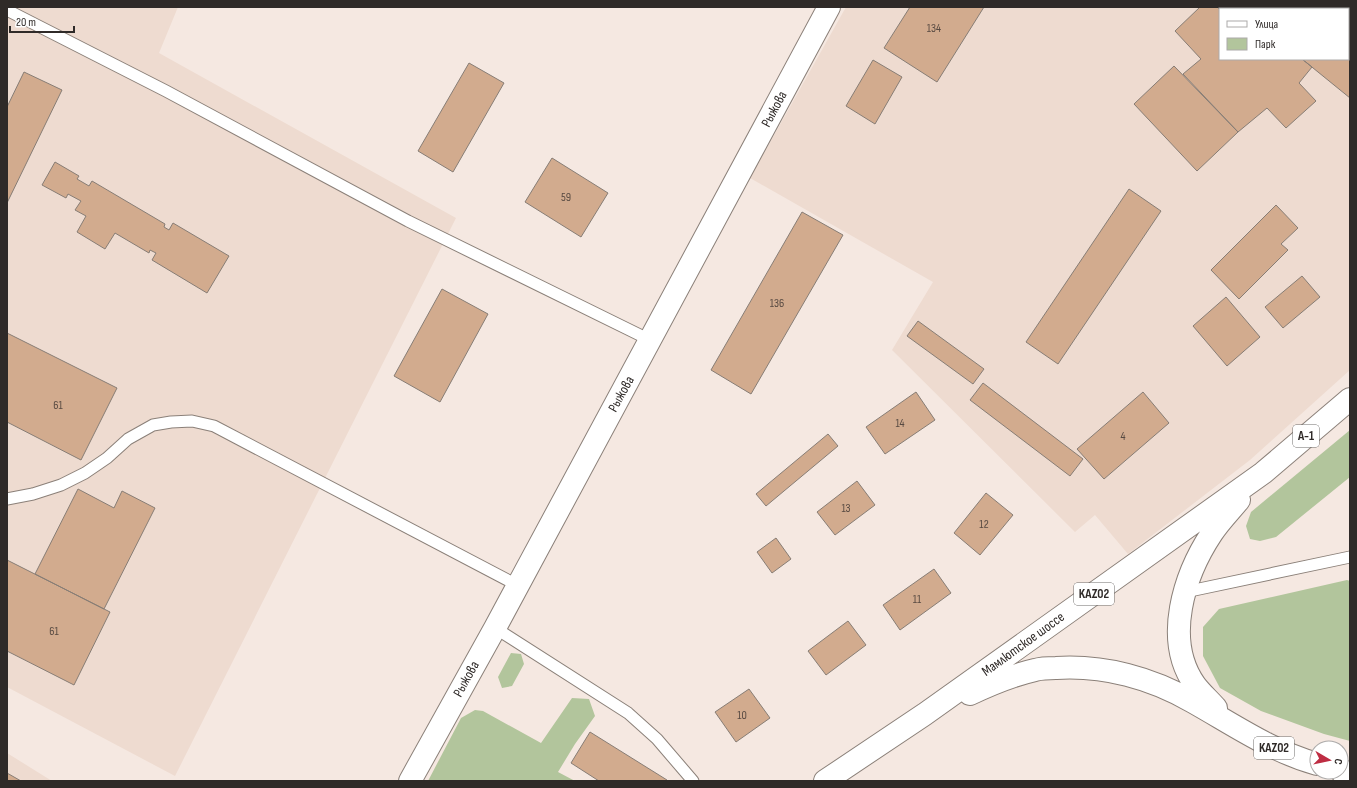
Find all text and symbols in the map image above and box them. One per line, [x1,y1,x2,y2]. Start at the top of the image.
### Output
scale bar [10,8,74,34]
legend [1219,8,1349,60]
text: 20 m [16,15,36,30]
text: Улица [1255,17,1279,32]
house number: 134 [927,21,941,36]
text: Парк [1255,37,1276,52]
street label: Рыжова [757,88,791,130]
house number: 59 [561,190,571,205]
house number: 136 [770,296,784,311]
street label: Рыжова [604,373,638,415]
house number: 61 [53,398,64,413]
house number: 14 [895,416,905,431]
road number: A-1 [1293,425,1319,447]
house number: 4 [1120,429,1126,444]
house number: 13 [841,501,851,516]
house number: 12 [979,517,989,532]
road number: KAZ02 [1074,583,1114,605]
house number: 11 [913,592,922,607]
street label: Мамлютское шоссе [978,608,1068,680]
house number: 61 [49,624,60,639]
street label: Рыжова [449,658,483,700]
house number: 10 [737,708,747,723]
road number: KАZ02 [1254,737,1294,759]
north arrow [1309,740,1349,780]
text: С [1331,758,1345,766]

